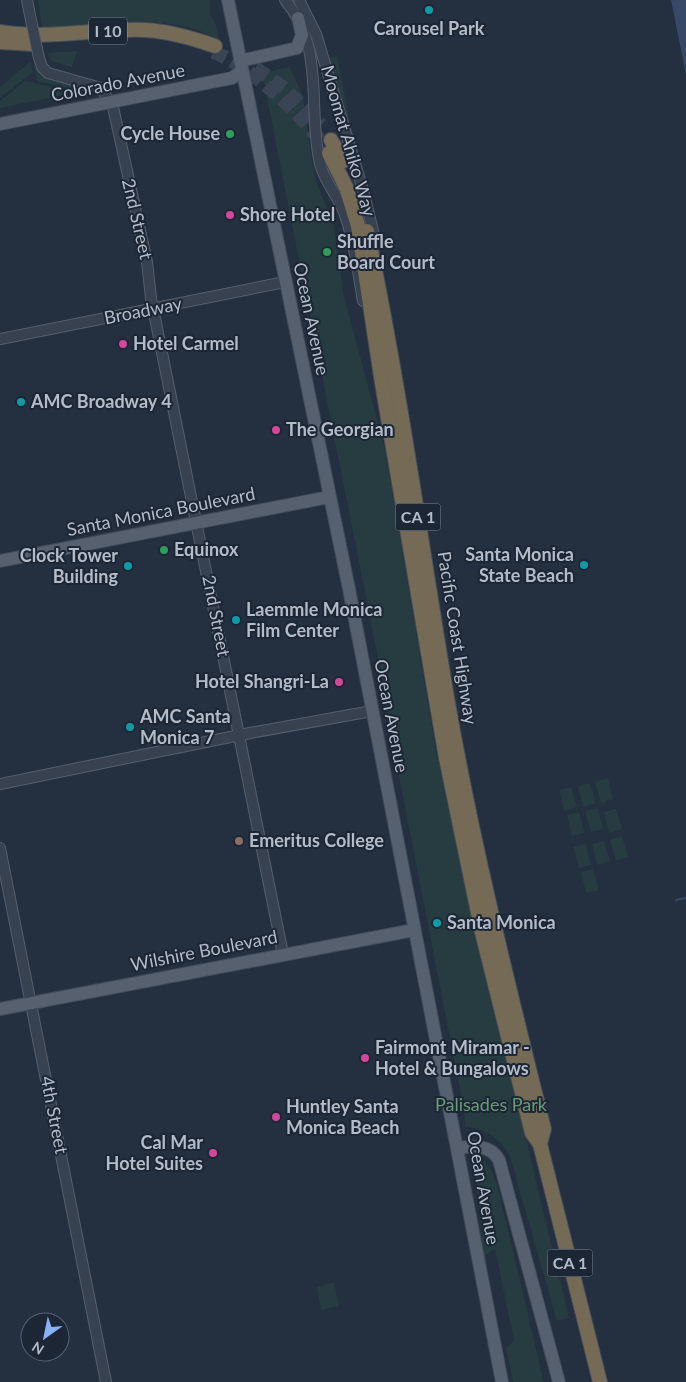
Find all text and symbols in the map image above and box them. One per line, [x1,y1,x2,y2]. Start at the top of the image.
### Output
marker: Carousel Park [423,4,435,16]
place label: Carousel Park [374,17,485,39]
road number: I 10 [89,18,127,44]
street label: Colorado Avenue [49,58,187,106]
street label: Moomat Ahiko Way [317,63,381,220]
place label: Cycle House [120,122,220,144]
marker: Cycle House [224,128,236,140]
street label: 2nd Street [118,176,158,262]
place label: Shore Hotel [240,203,335,225]
marker: Shore Hotel [224,209,236,221]
place label: Shuffle Board Court [337,230,435,273]
marker: Shuffle Board Court [321,246,333,258]
street label: Ocean Avenue [289,260,335,377]
street label: Broadway [102,292,184,328]
place label: Hotel Carmel [133,332,239,354]
marker: Hotel Carmel [117,338,129,350]
place label: AMC Broadway 4 [30,390,172,412]
marker: AMC Broadway 4 [15,396,27,408]
place label: The Georgian [286,418,394,440]
marker: The Georgian [270,424,282,436]
street label: Santa Monica Boulevard [65,482,257,540]
road number: CA 1 [396,504,440,530]
place label: Equinox [174,538,239,560]
place label: Santa Monica State Beach [465,543,574,586]
place label: Clock Tower Building [20,544,118,587]
marker: Equinox [158,544,170,556]
street label: Pacific Coast Highway [433,550,483,727]
marker: Santa Monica State Beach [578,559,590,571]
marker: Clock Tower Building [122,560,134,572]
street label: 2nd Street [198,573,236,659]
place label: Laemmle Monica Film Center [246,598,382,641]
marker: Laemmle Monica Film Center [230,614,242,626]
street label: Ocean Avenue [370,657,414,774]
place label: Hotel Shangri-La [195,670,329,692]
marker: Hotel Shangri-La [333,676,345,688]
place label: AMC Santa Monica 7 [139,705,231,748]
marker: AMC Santa Monica 7 [124,721,136,733]
place label: Emeritus College [249,829,384,851]
marker: Emeritus College [233,835,245,847]
place label: Santa Monica [447,911,556,933]
marker: Santa Monica [431,917,443,929]
street label: Wilshire Boulevard [128,925,279,975]
place label: Fairmont Miramar - Hotel & Bungalows [375,1036,530,1079]
marker: Fairmont Miramar - Hotel & Bungalows [359,1052,371,1064]
street label: 4th Street [37,1074,73,1156]
park label: Palisades Park [435,1093,548,1115]
place label: Huntley Santa Monica Beach [286,1095,399,1138]
marker: Huntley Santa Monica Beach [270,1111,282,1123]
street label: Ocean Avenue [463,1129,505,1246]
place label: Cal Mar Hotel Suites [106,1131,203,1174]
marker: Cal Mar Hotel Suites [207,1147,219,1159]
road number: CA 1 [548,1250,592,1276]
north arrow [20,1312,70,1362]
text: N [28,1338,47,1358]

